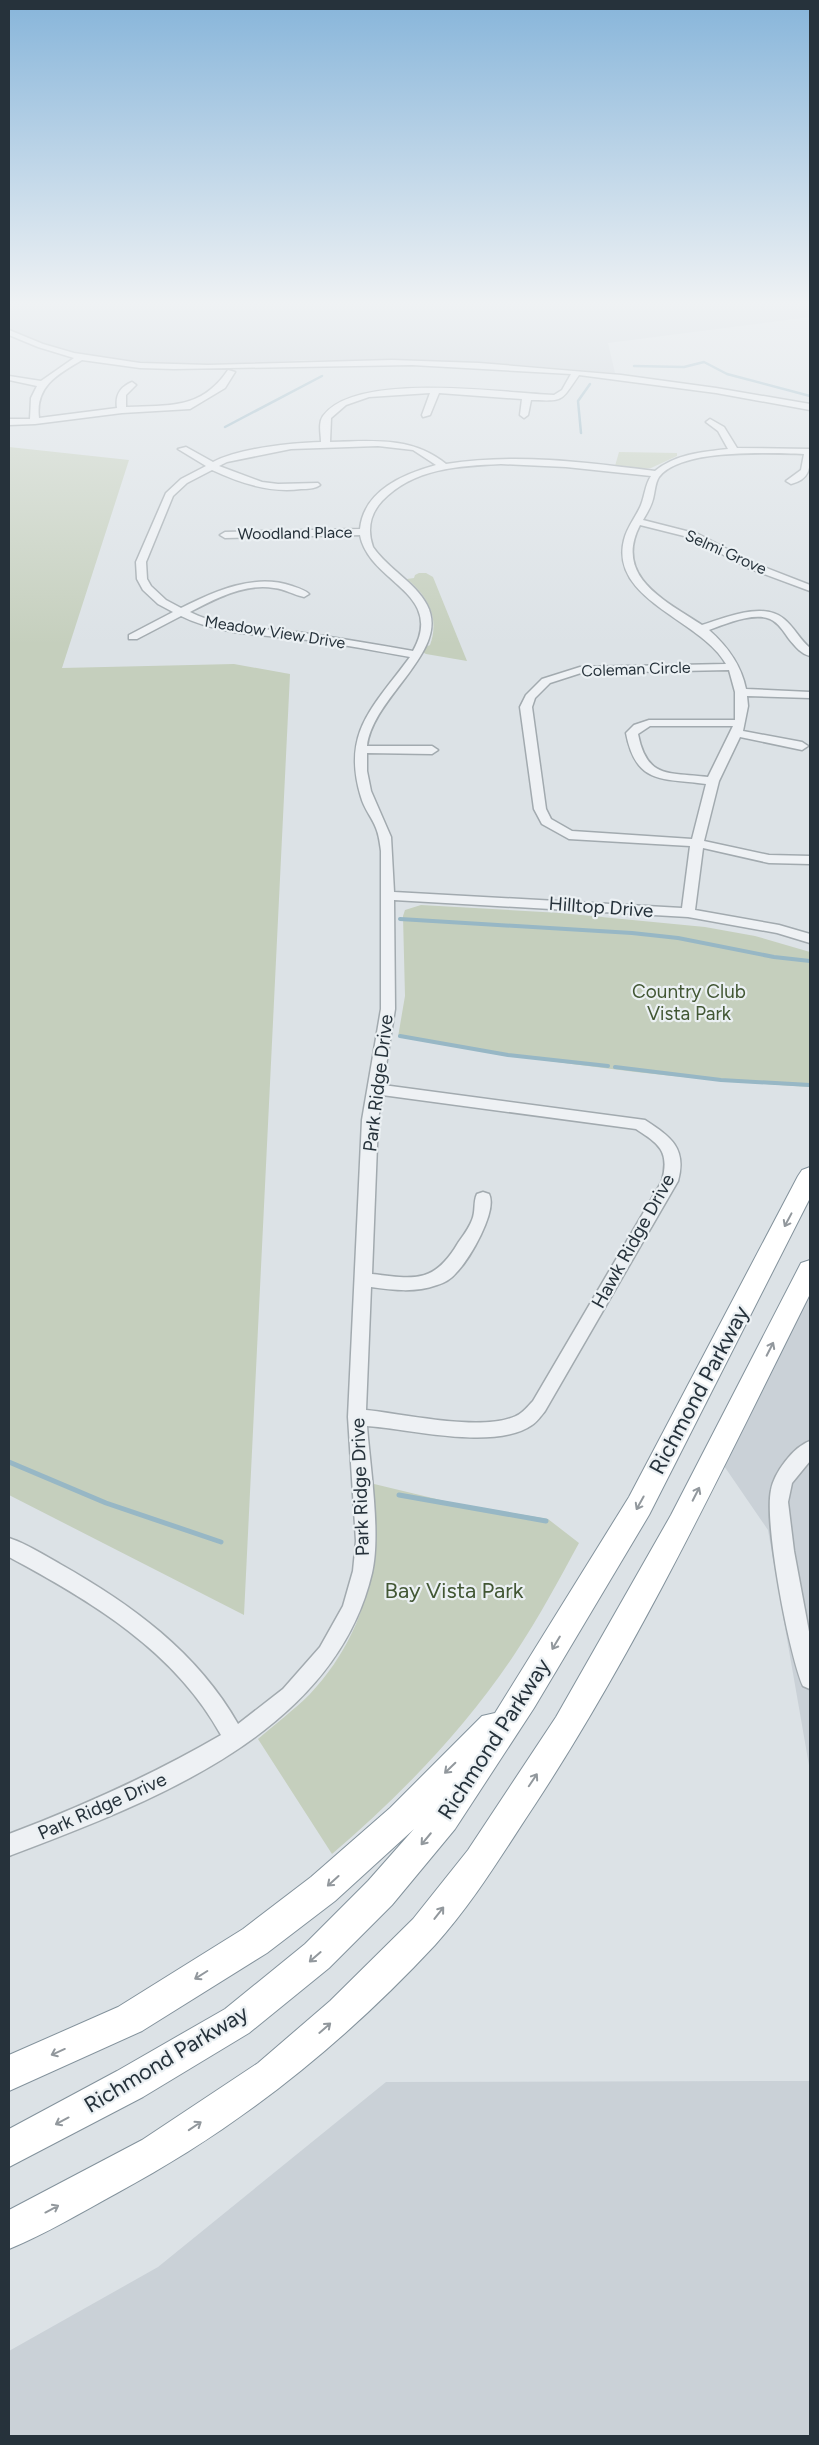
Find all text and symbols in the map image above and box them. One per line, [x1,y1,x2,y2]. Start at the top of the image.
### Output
street label: Woodland Place [237,522,353,544]
street label: Selmi Grove [682,526,770,578]
street label: Meadow View Drive [203,611,347,653]
street label: Coleman Circle [581,658,691,680]
street label: Hilltop Drive [548,892,654,922]
park label: Country Club Vista Park [632,980,746,1025]
street label: Park Ridge Drive [358,1013,398,1153]
street label: Hawk Ridge Drive [587,1170,679,1312]
one-way arrow [783,1212,793,1227]
street label: Richmond Parkway [643,1301,755,1479]
one-way arrow [766,1342,775,1357]
street label: Park Ridge Drive [346,1417,374,1557]
one-way arrow [692,1487,701,1502]
one-way arrow [635,1496,645,1511]
park label: Bay Vista Park [385,1577,524,1604]
one-way arrow [551,1635,561,1649]
street label: Richmond Parkway [432,1653,556,1825]
one-way arrow [444,1762,456,1774]
street label: Park Ridge Drive [34,1767,170,1845]
one-way arrow [528,1774,538,1788]
one-way arrow [421,1832,432,1845]
one-way arrow [326,1875,339,1887]
one-way arrow [434,1906,444,1920]
one-way arrow [308,1951,321,1963]
one-way arrow [194,1970,208,1980]
street label: Richmond Parkway [79,1999,253,2119]
one-way arrow [318,2022,331,2034]
one-way arrow [51,2047,66,2057]
one-way arrow [54,2116,69,2126]
one-way arrow [188,2121,202,2131]
one-way arrow [45,2203,59,2213]

